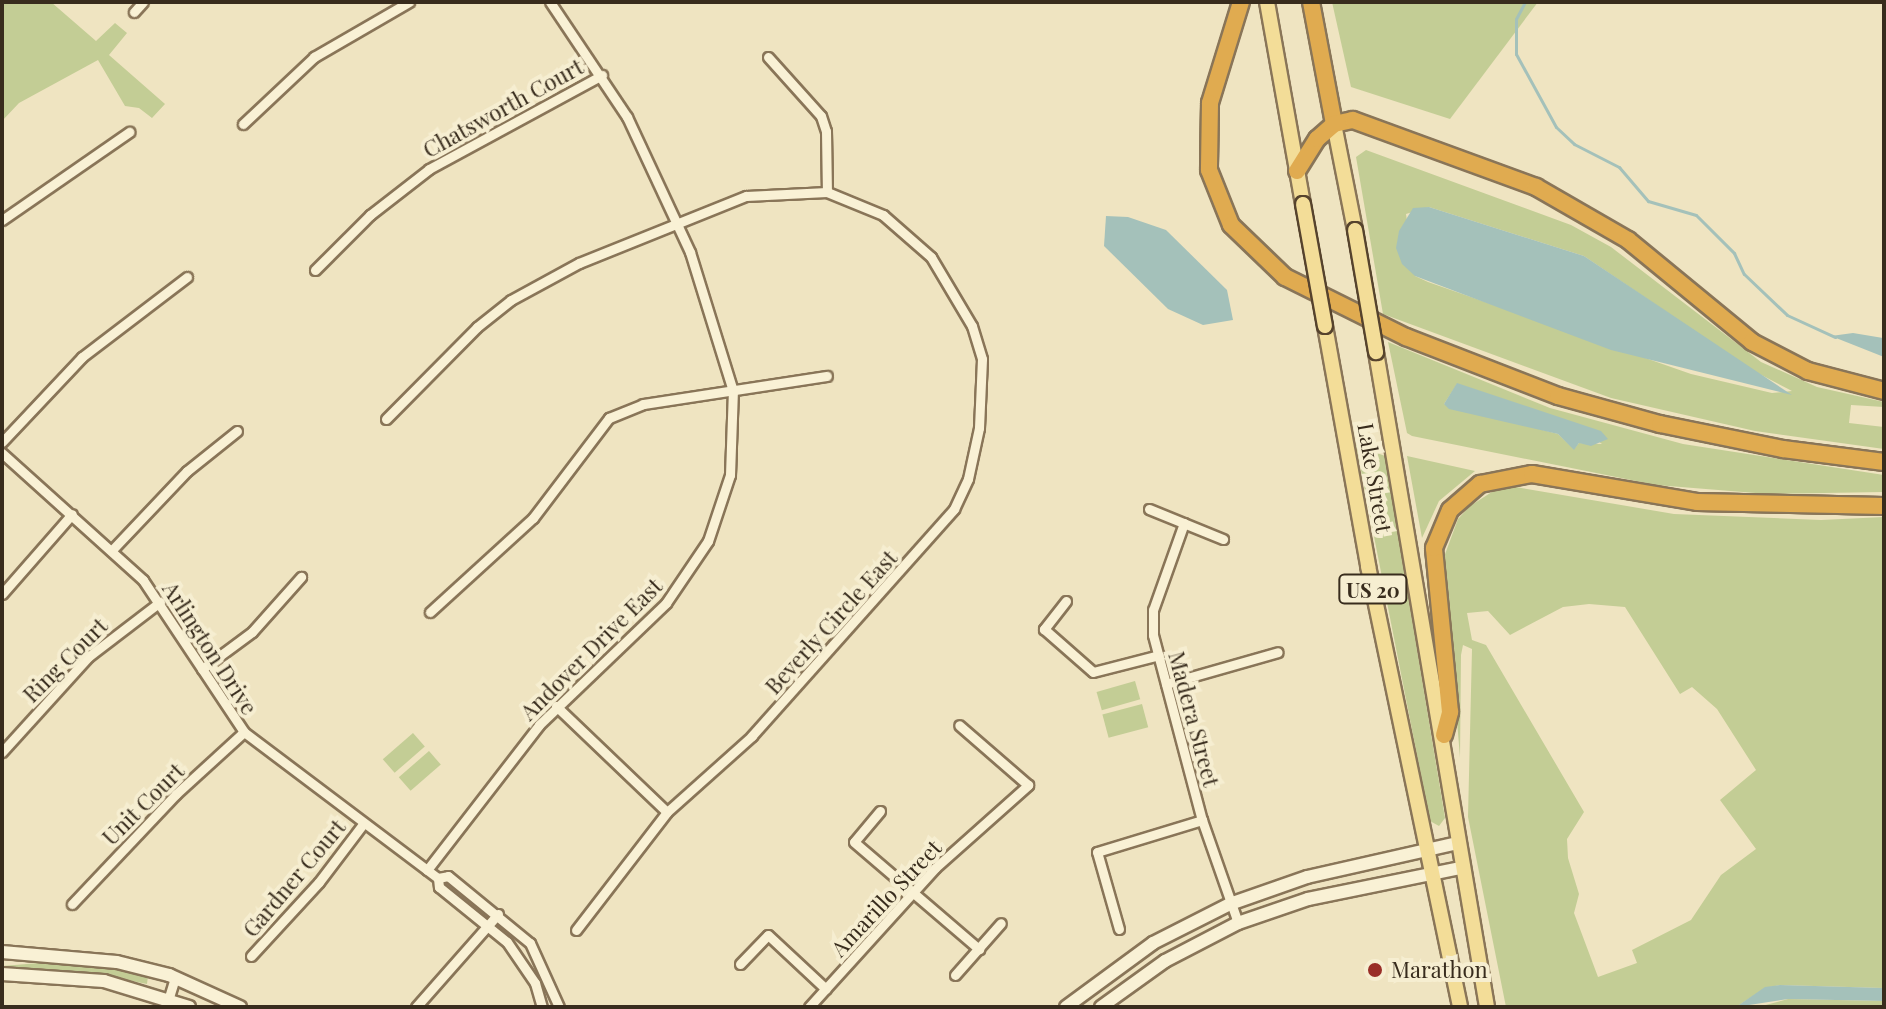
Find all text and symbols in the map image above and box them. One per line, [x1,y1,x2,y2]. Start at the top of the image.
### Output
street label: Chatsworth Court [418,53,588,163]
street label: Lake Street [1352,421,1398,535]
street label: Beverly Circle East [759,544,903,700]
street label: Andover Drive East [515,573,667,725]
road number: US 20 [1337,573,1409,605]
street label: Arlington Drive [157,577,263,719]
street label: Ring Court [17,612,113,708]
street label: Madera Street [1163,648,1225,790]
street label: Unit Court [97,758,189,850]
street label: Gardner Court [237,814,351,942]
street label: Amarillo Street [825,834,947,962]
place label: Marathon [1391,957,1488,983]
marker: Marathon [1366,961,1384,979]

